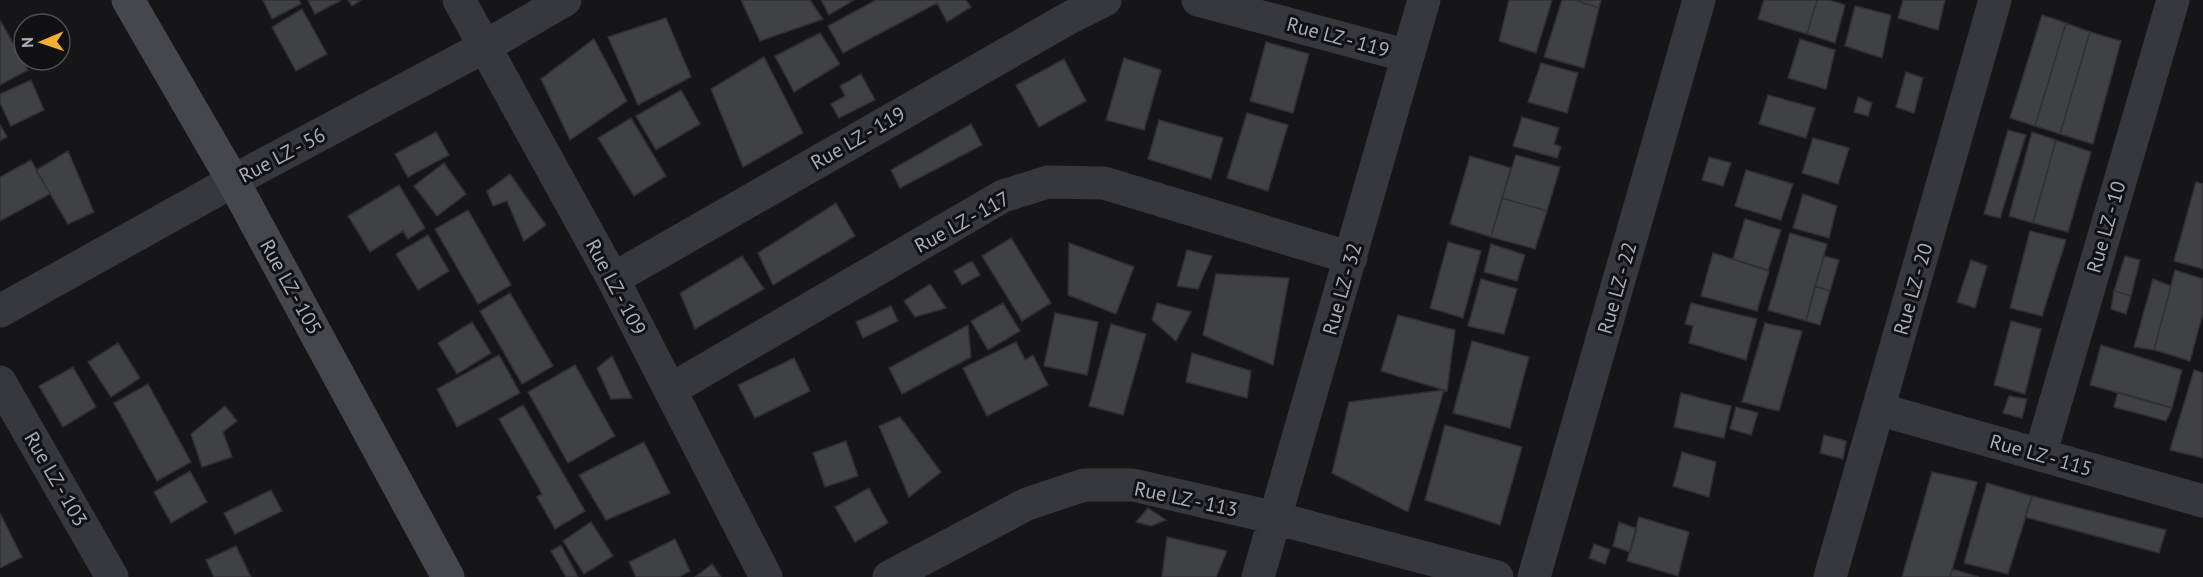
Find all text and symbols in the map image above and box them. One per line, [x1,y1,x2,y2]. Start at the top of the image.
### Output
street label: Rue LZ - 119 [1284,11,1392,63]
north arrow [12,12,72,72]
text: N [17,37,37,48]
street label: Rue LZ - 119 [806,100,910,176]
street label: Rue LZ - 56 [234,121,330,189]
street label: Rue LZ - 10 [2081,178,2132,276]
street label: Rue LZ - 117 [910,185,1014,259]
street label: Rue LZ - 109 [580,234,652,340]
street label: Rue LZ - 105 [254,235,328,339]
street label: Rue LZ - 22 [1592,239,1642,337]
street label: Rue LZ - 32 [1317,240,1367,338]
street label: Rue LZ - 20 [1888,240,1939,338]
street label: Rue LZ - 103 [18,427,94,531]
street label: Rue LZ - 115 [1987,428,2095,482]
street label: Rue LZ - 113 [1132,475,1240,523]

